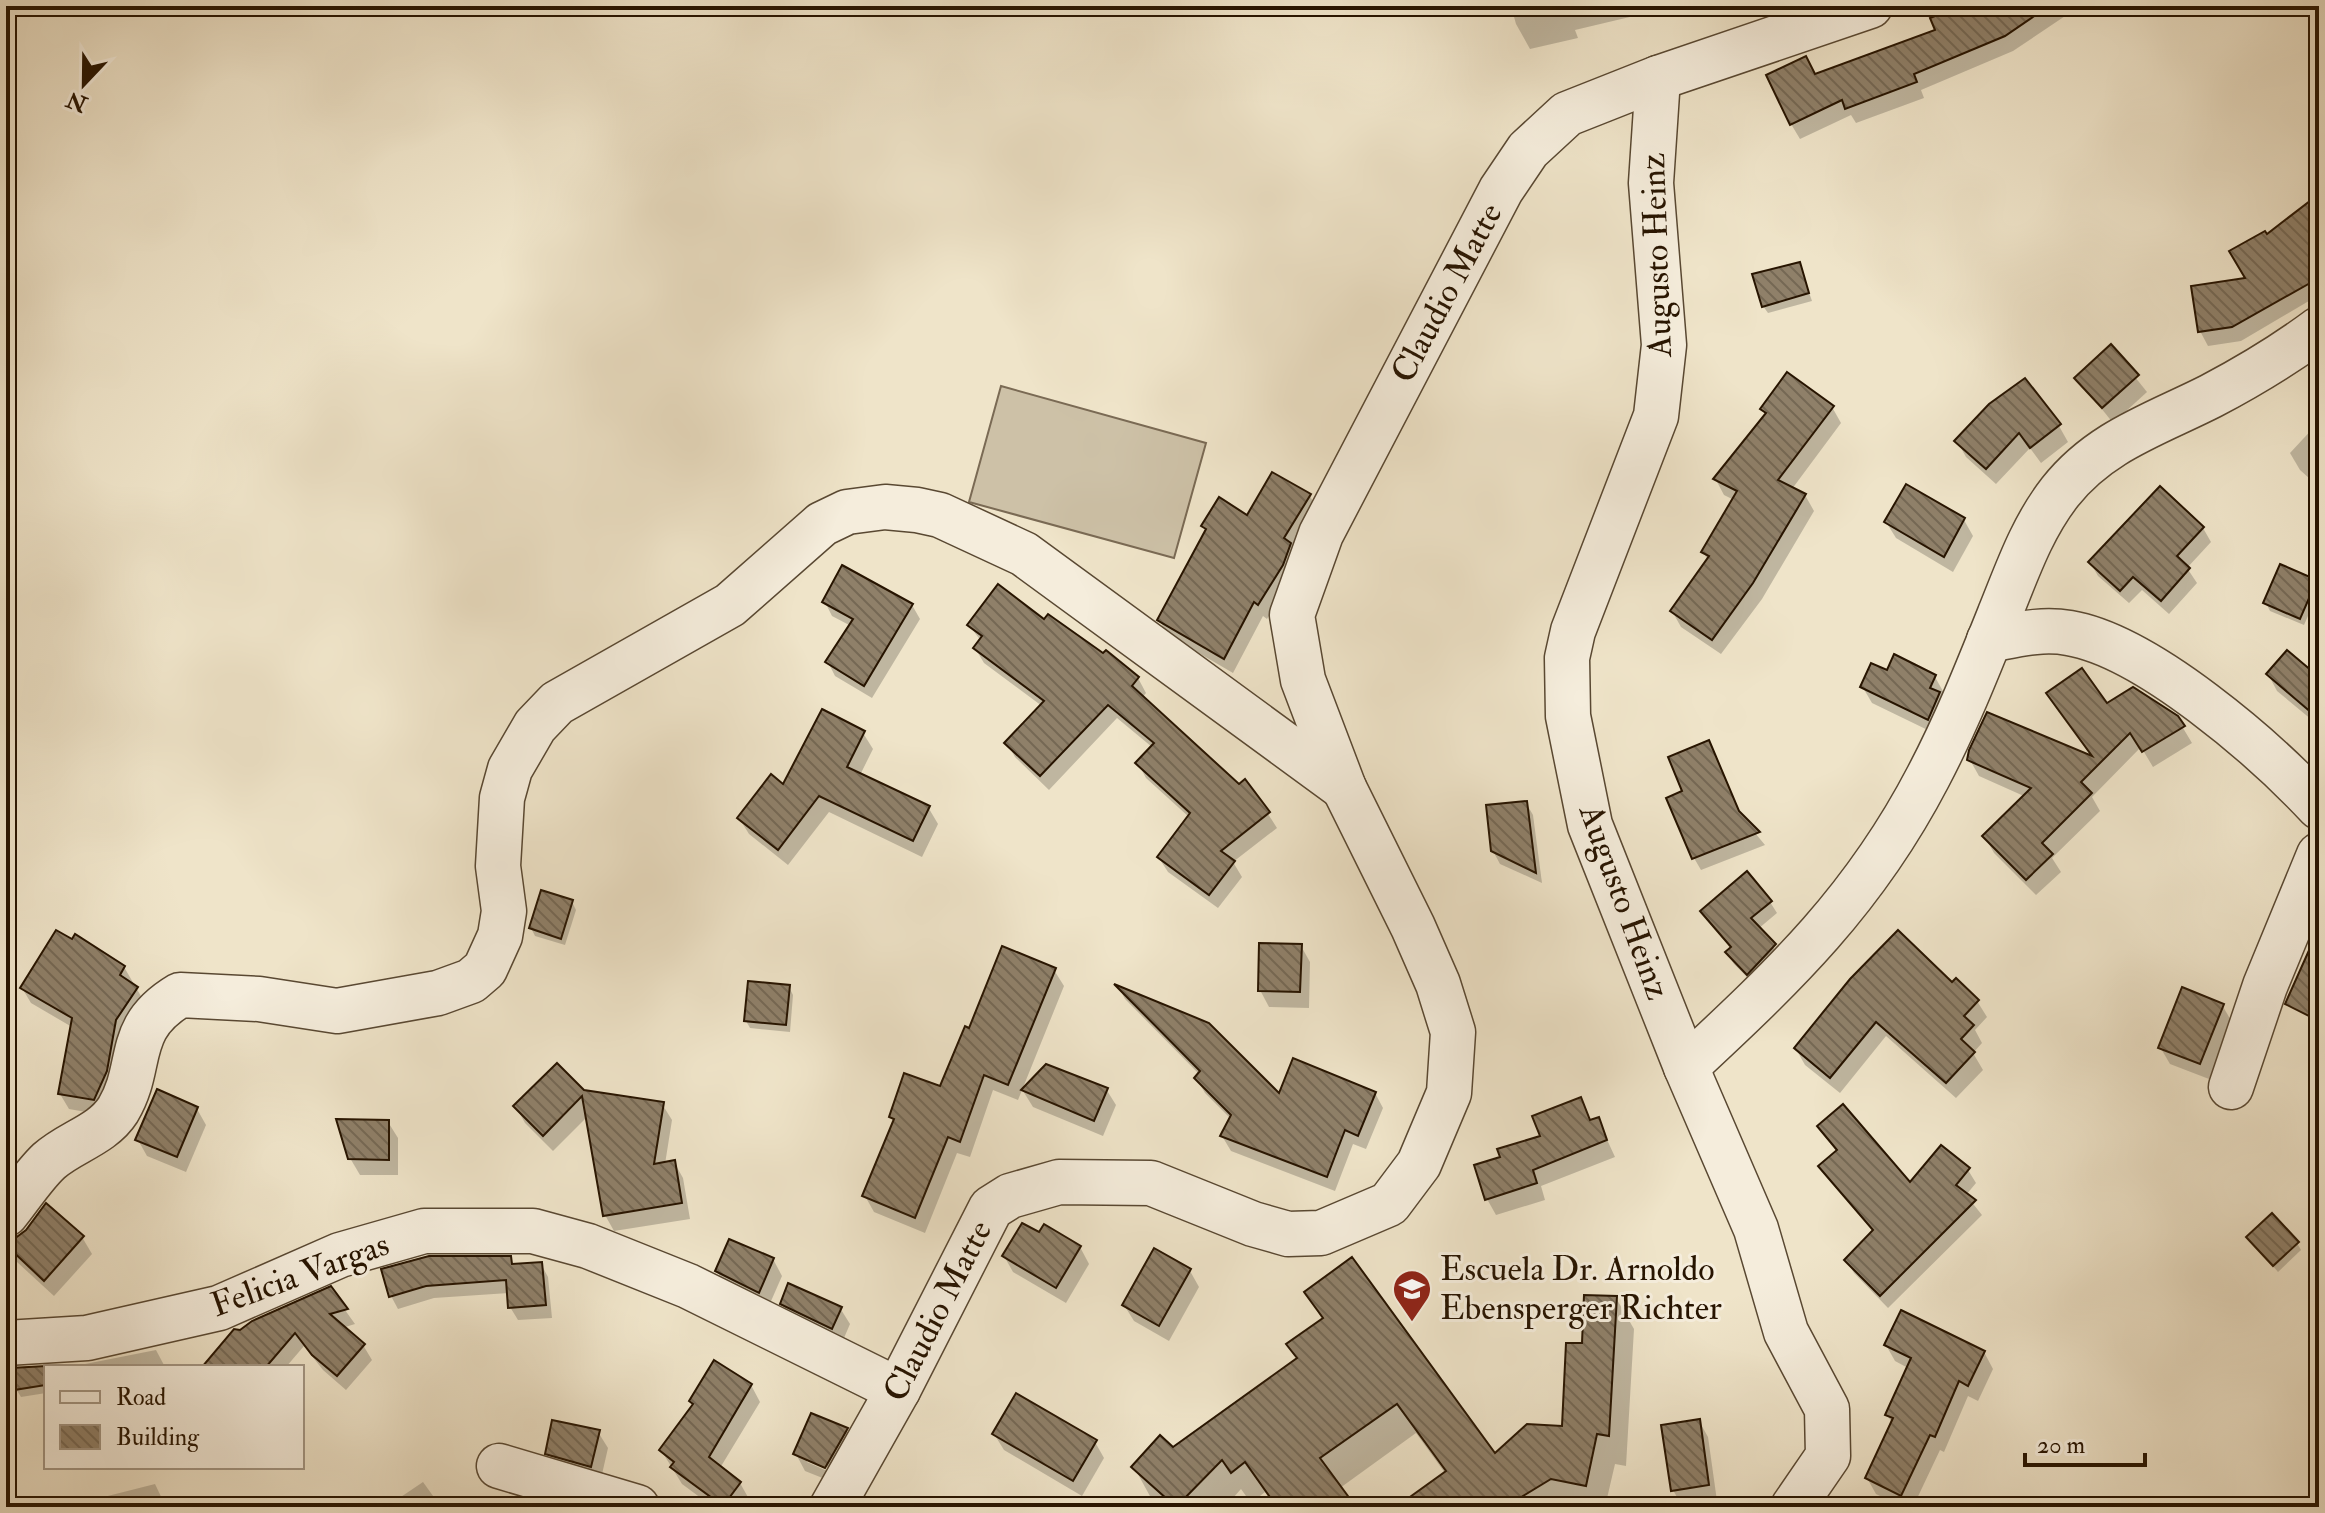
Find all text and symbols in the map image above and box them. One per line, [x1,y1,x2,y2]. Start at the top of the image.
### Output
north arrow [44,44,124,124]
text: N [62,85,92,119]
street label: Augusto Heinz [1632,152,1682,359]
street label: Claudio Matte [1382,196,1512,390]
street label: Augusto Heinz [1568,798,1679,1005]
street label: Claudio Matte [874,1213,1002,1409]
street label: Felicia Vargas [205,1223,395,1327]
place label: Escuela Dr. Arnoldo Ebensperger Richter [1440,1248,1722,1330]
school or university icon: Escuela Dr. Arnoldo Ebensperger Richter [1391,1268,1433,1323]
legend [44,1365,304,1469]
text: Road [116,1382,166,1413]
scale bar [2025,1417,2145,1467]
text: Building [116,1422,200,1453]
text: 20 m [2037,1430,2086,1461]

